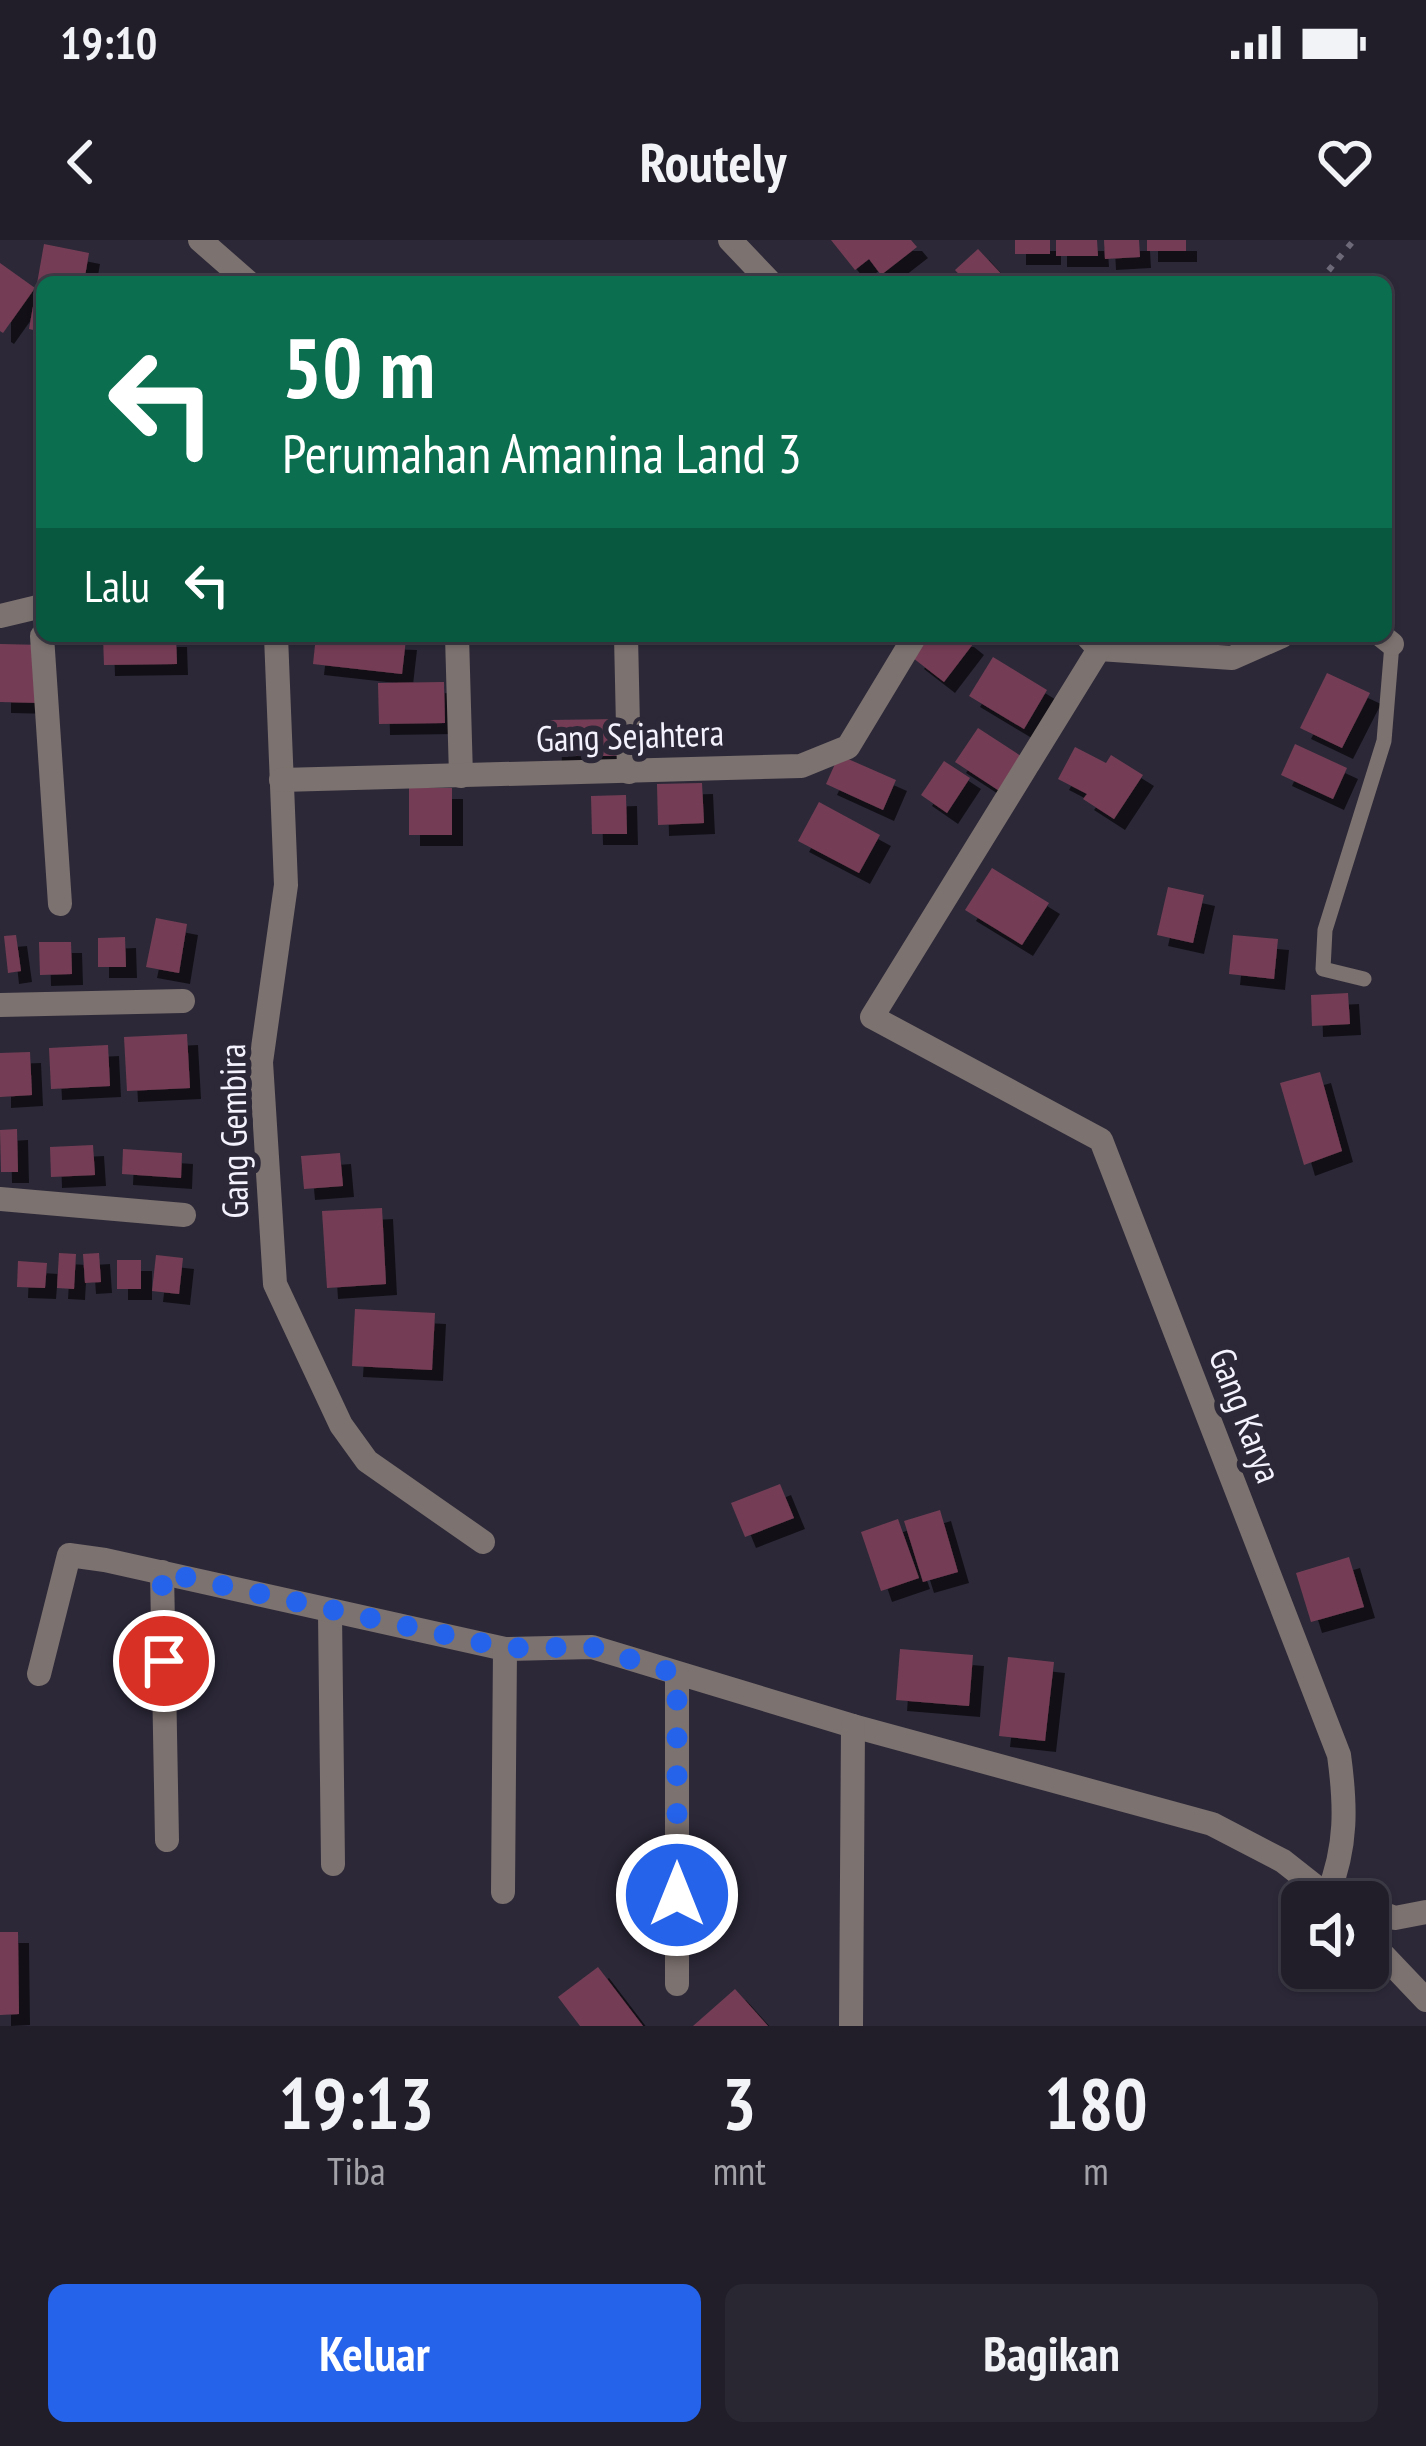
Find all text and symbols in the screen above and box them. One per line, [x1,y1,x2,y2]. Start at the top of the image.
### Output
text: 19:10 [60,13,157,71]
text: Routely [640,127,786,197]
icon: back [48,129,114,195]
icon: heart [1312,129,1378,195]
text: 50 m [282,312,435,421]
icon: left [84,324,240,480]
text: Perumahan Amanina Land 3 [282,418,802,488]
icon: left [174,552,240,618]
text: Lalu [84,556,150,614]
street label: Gang Sejahtera [535,708,725,762]
street label: Gang Gembira [208,1043,258,1219]
street label: Gang Karya [1199,1341,1293,1489]
pin [113,1610,215,1712]
icon: arrive [131,1628,197,1694]
position arrow [614,1832,740,1958]
map controls [1281,1881,1389,1989]
button: sound [1281,1881,1389,1989]
text: 19:13 [278,2056,434,2149]
text: 3 [722,2056,756,2149]
text: 180 [1044,2056,1148,2149]
text: Tiba [327,2145,386,2196]
text: mnt [713,2145,766,2196]
text: m [1083,2145,1109,2196]
button: Keluar [48,2284,701,2422]
button: Bagikan [725,2284,1378,2422]

